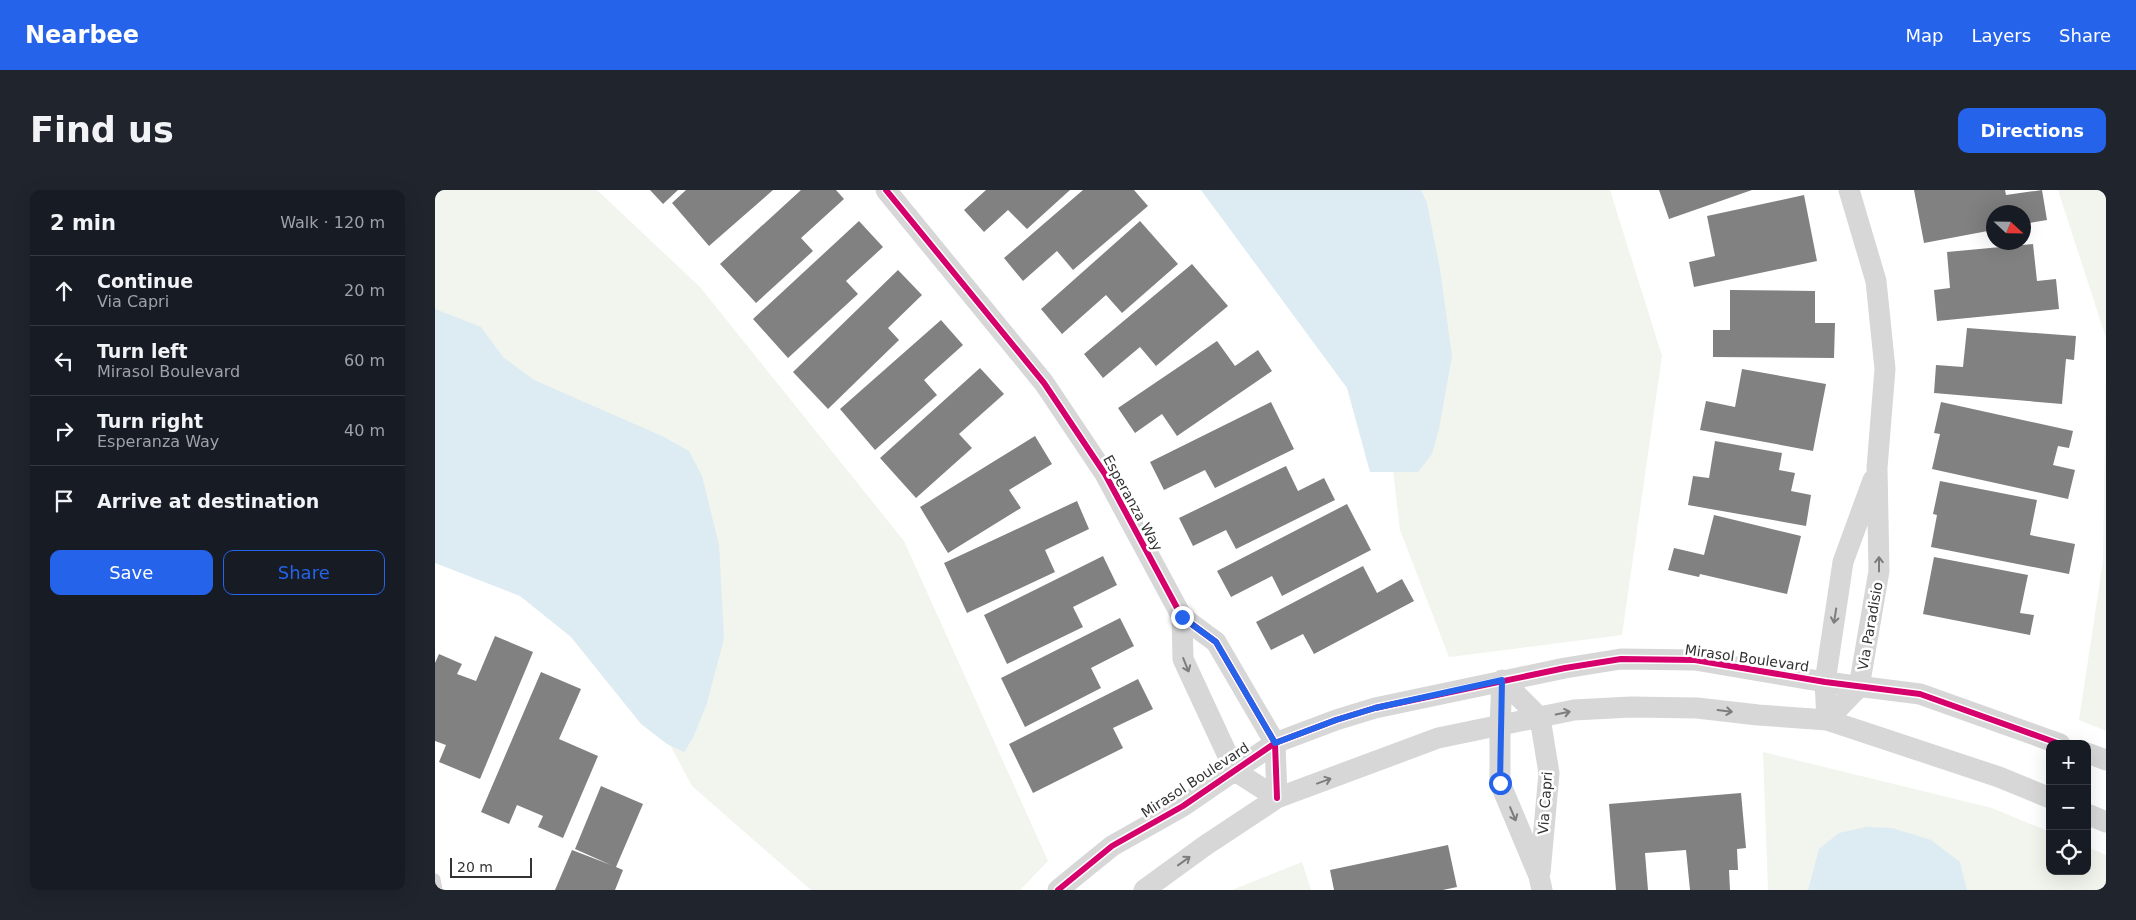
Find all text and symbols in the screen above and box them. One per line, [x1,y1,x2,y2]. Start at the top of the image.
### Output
text: Nearbee [25,21,139,49]
text: Map [1905,25,1943,46]
text: Layers [1971,25,2031,46]
text: Share [2059,25,2111,46]
button: Directions [1958,108,2106,153]
text: Find us [30,110,174,150]
north arrow [1986,205,2031,250]
text: 2 min [50,211,116,235]
text: Walk · 120 m [280,213,385,232]
text: Continue [97,270,193,292]
icon: ahead [50,277,78,305]
text: 20 m [344,281,385,300]
text: Via Capri [97,292,169,311]
text: Turn left [97,340,188,362]
icon: left [50,347,78,375]
text: 60 m [344,351,385,370]
text: Mirasol Boulevard [97,362,240,381]
text: Turn right [97,410,203,432]
icon: right [50,417,78,445]
text: 40 m [344,421,385,440]
text: Esperanza Way [97,432,219,451]
street label: Esperanza Way [1100,452,1166,554]
icon: arrive [50,487,78,515]
text: Arrive at destination [97,490,319,512]
button: Save [50,550,213,595]
button: Share [223,550,385,595]
one-way arrow [1874,556,1884,572]
street label: Via Paradisio [1854,581,1886,671]
route end [1171,606,1194,629]
one-way arrow [1830,607,1840,623]
street label: Mirasol Boulevard [1684,641,1810,675]
one-way arrow [1182,657,1191,672]
one-way arrow [1717,706,1733,716]
one-way arrow [1555,708,1571,717]
street label: Mirasol Boulevard [1138,739,1252,821]
map controls [2046,740,2091,875]
button: + [2046,740,2091,785]
street label: Via Capri [1535,771,1555,835]
route start [1489,772,1512,795]
one-way arrow [1316,776,1331,785]
button: − [2046,785,2091,830]
one-way arrow [1509,806,1519,821]
button: locate [2046,830,2091,875]
scale bar [450,855,533,878]
one-way arrow [1177,856,1191,866]
text: 20 m [457,859,493,875]

